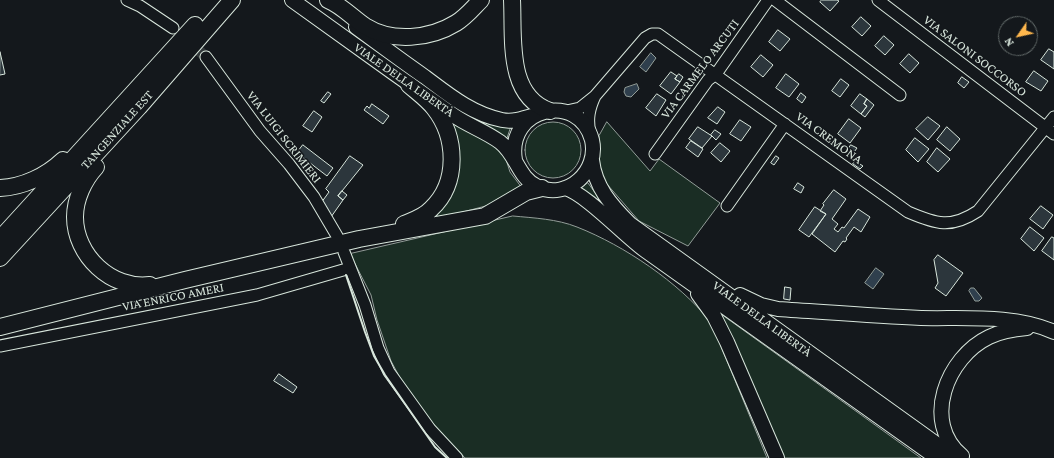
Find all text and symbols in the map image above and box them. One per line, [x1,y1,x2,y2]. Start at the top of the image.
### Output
street label: VIA SALONI SOCCORSO [920,12,1030,100]
street label: VIA CARMELO ARCUTI [658,16,742,122]
north arrow [998,16,1038,56]
street label: VIALE DELLA LIBERTÀ [351,40,457,120]
street label: TANGENZIALE EST [78,87,156,173]
street label: VIA LUIGI SCRIMIERI [243,88,325,186]
street label: VIA CREMONA [793,109,865,167]
street label: VIALE DELLA LIBERTÀ [709,278,815,360]
street label: VIA ENRICO AMERI [121,280,225,314]

